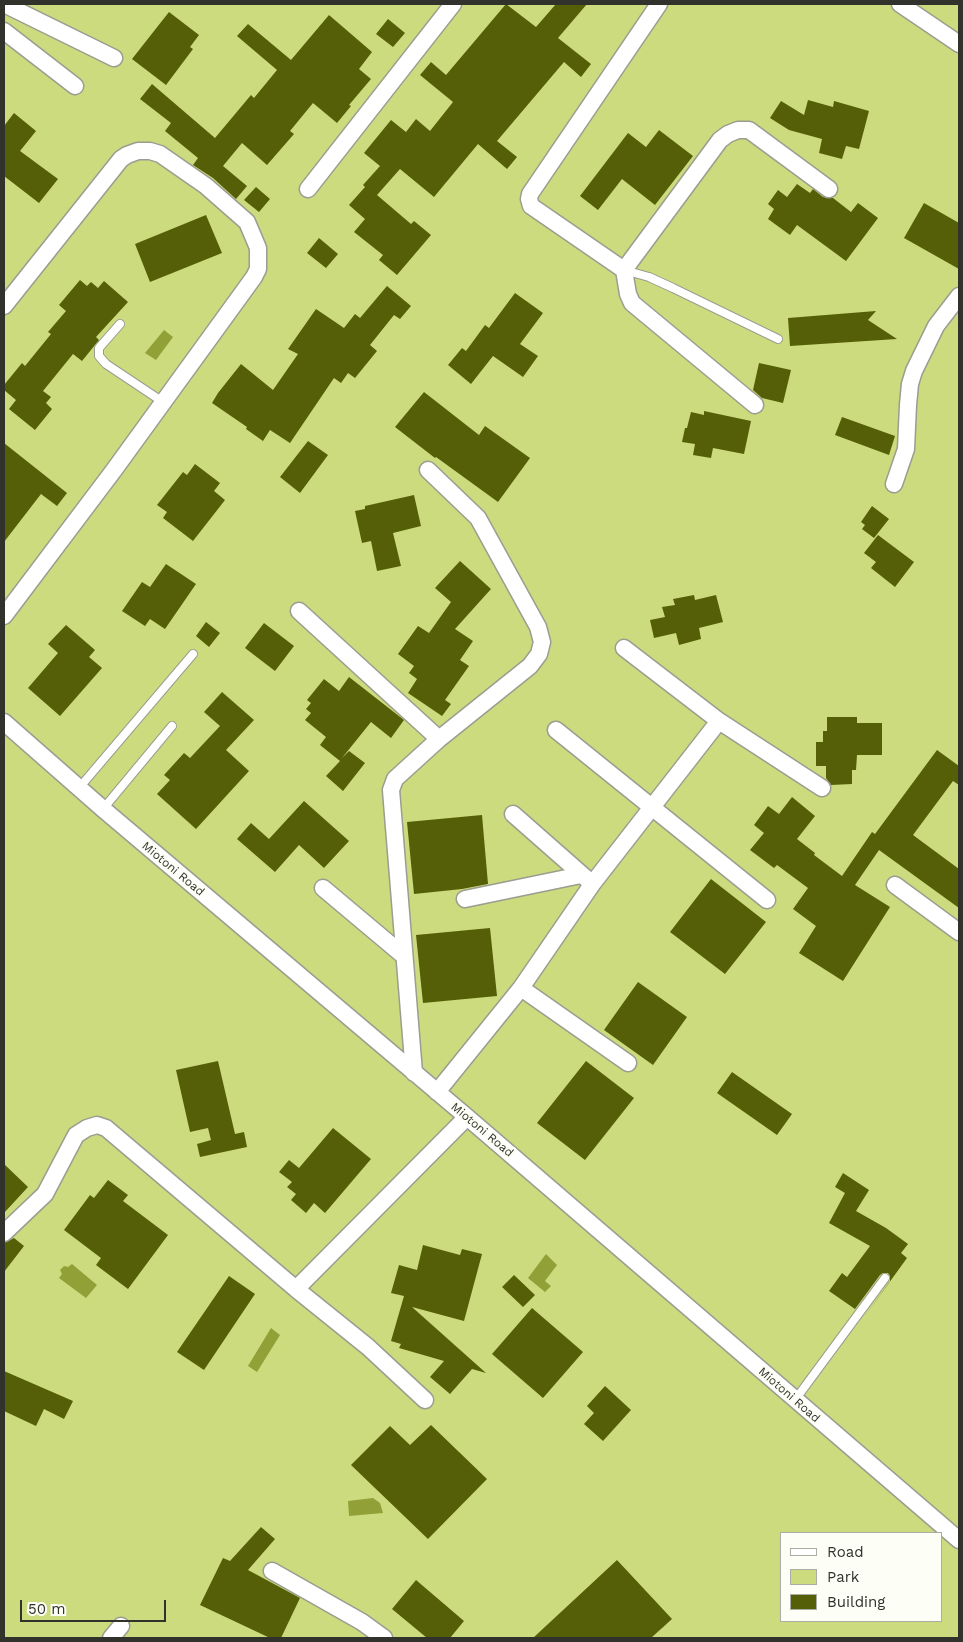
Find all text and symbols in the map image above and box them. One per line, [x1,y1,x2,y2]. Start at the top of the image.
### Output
street label: Miotoni Road [139,839,207,899]
street label: Miotoni Road [448,1100,516,1160]
street label: Miotoni Road [755,1364,823,1426]
legend [780,1532,943,1622]
text: Road [827,1543,864,1561]
text: Park [827,1568,859,1586]
scale bar [22,1590,169,1622]
text: Building [827,1593,885,1611]
text: 50 m [28,1600,65,1618]

